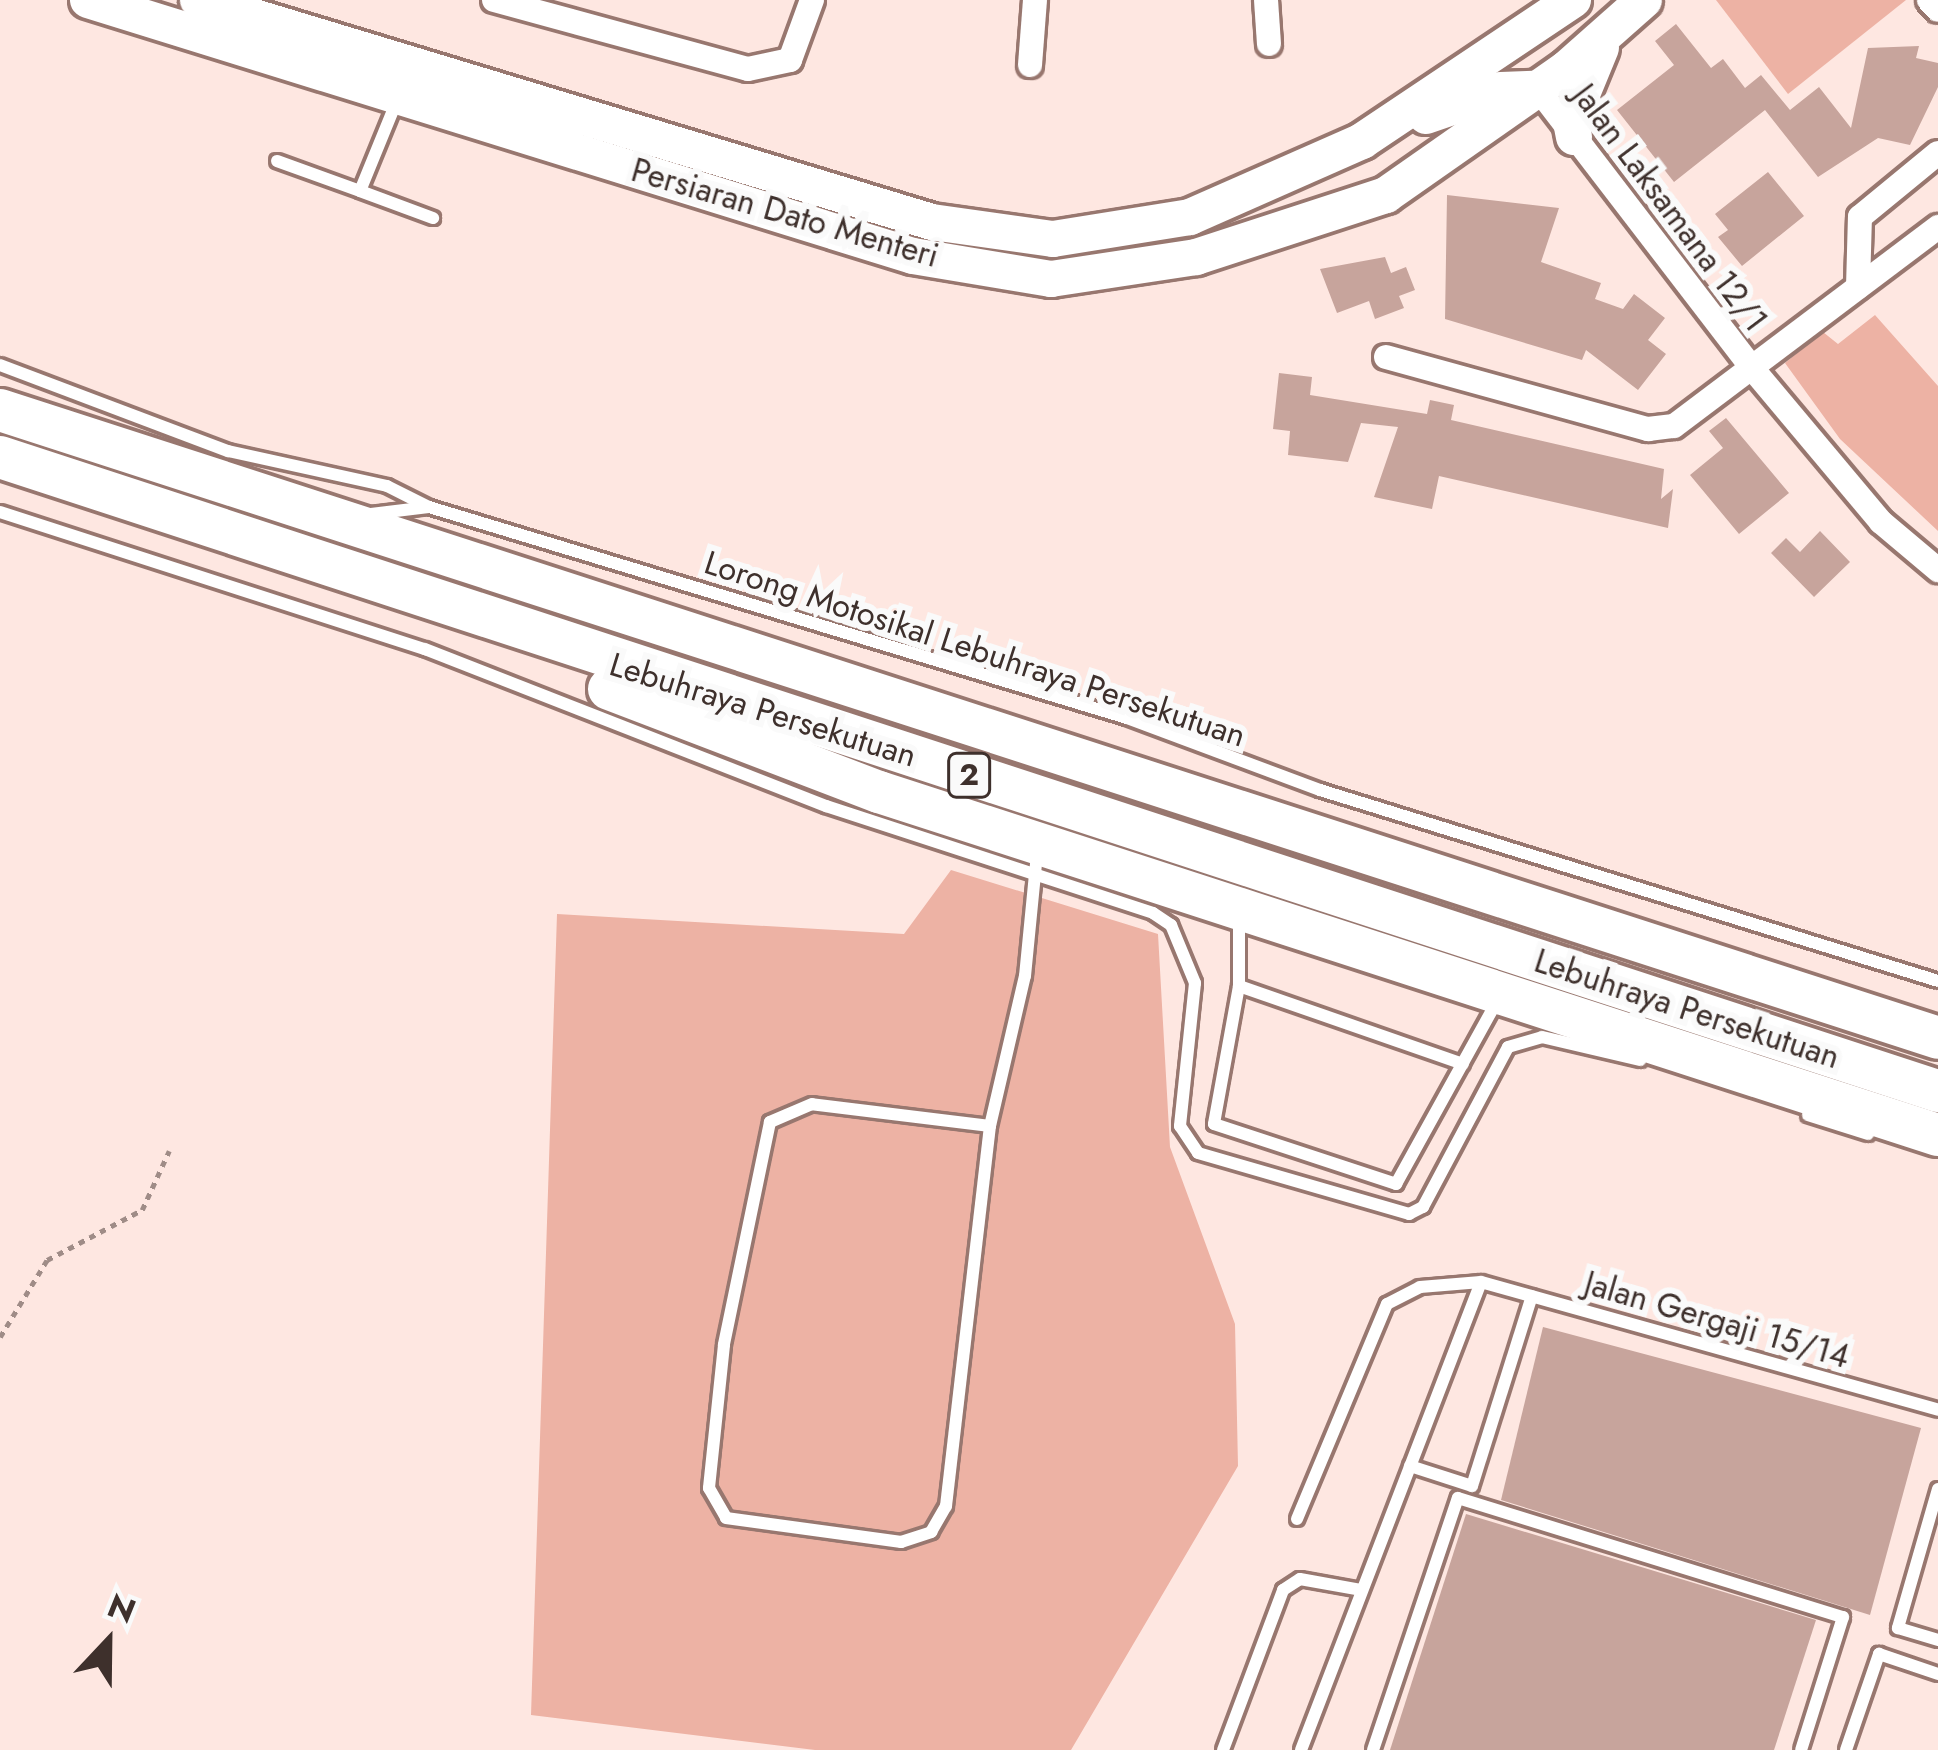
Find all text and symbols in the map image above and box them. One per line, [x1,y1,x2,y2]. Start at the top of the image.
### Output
street label: Jalan Laksamana 12/1 [1564,77,1776,339]
street label: Persiaran Dato Menteri [627,150,943,276]
street label: Lorong Motosikal Lebuhraya Persekutuan [700,543,1250,755]
street label: Lebuhraya Persekutuan [605,645,921,775]
road number: 2 [945,751,993,799]
street label: Lebuhraya Persekutuan [1530,941,1844,1077]
street label: Jalan Gergaji 15/14 [1580,1263,1854,1377]
text: N [101,1581,143,1635]
north arrow [48,1582,168,1702]

